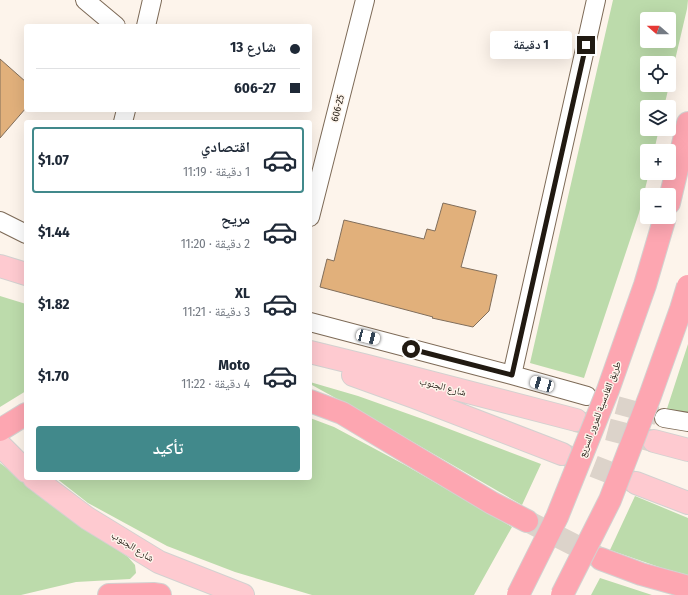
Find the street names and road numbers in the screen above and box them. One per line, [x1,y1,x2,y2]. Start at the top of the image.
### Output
street label: 606-25 [329,93,347,123]
street label: طريق القادسية للمرور السريع [576,359,624,459]
street label: شارع الجنوب [418,375,468,399]
street label: شارع الجنوب [109,529,156,565]

